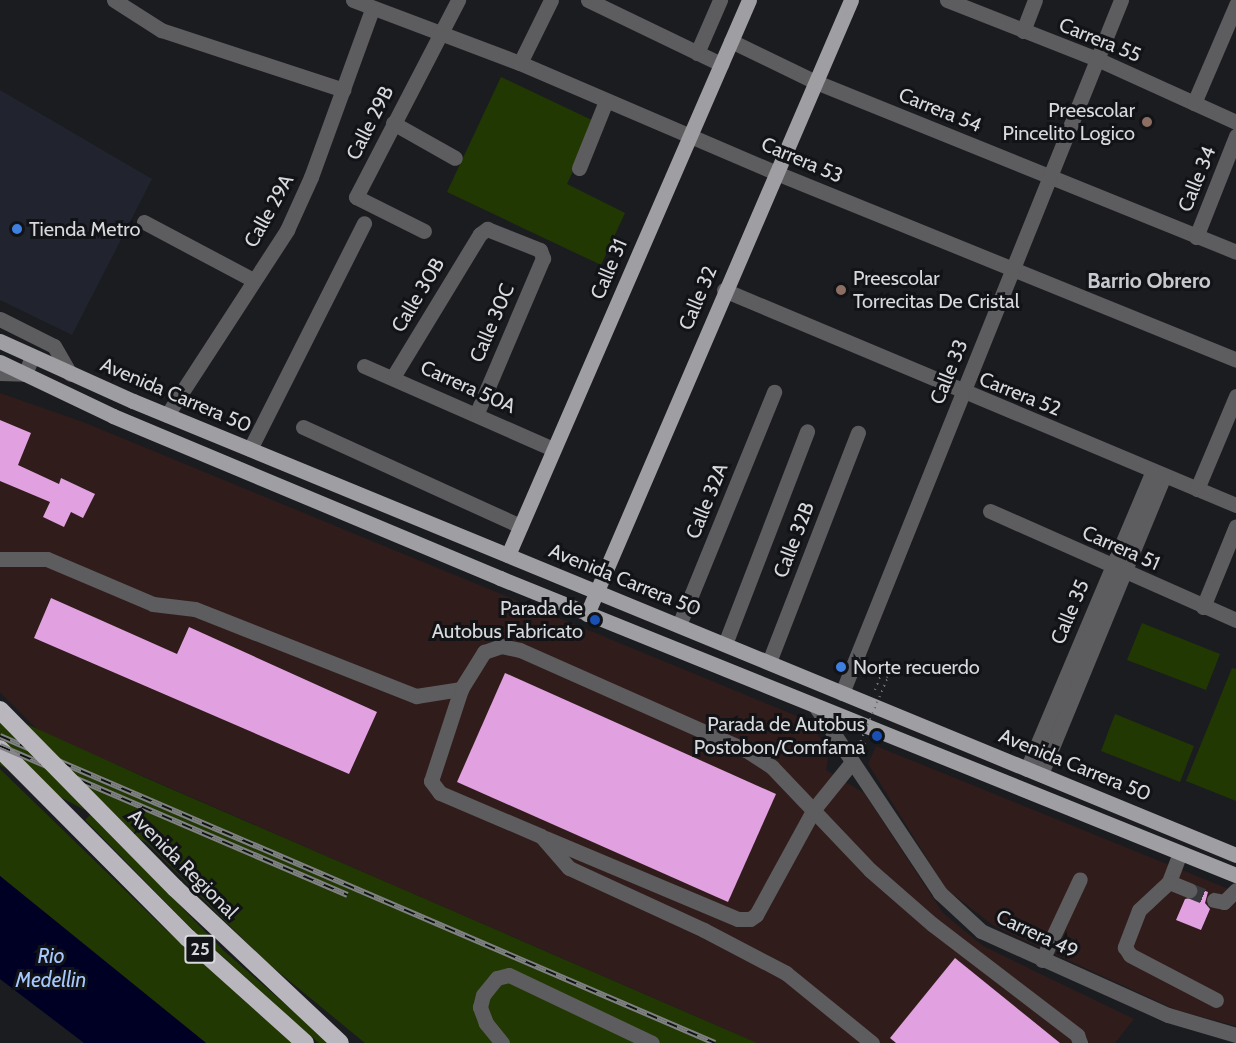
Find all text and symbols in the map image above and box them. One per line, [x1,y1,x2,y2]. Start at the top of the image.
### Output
street label: Carrera 55 [1055,13,1145,67]
street label: Calle 29B [341,82,399,164]
street label: Carrera 54 [895,83,985,137]
place label: Preescolar Pincelito Logico [1003,98,1135,145]
marker: Preescolar Pincelito Logico [1140,115,1154,129]
street label: Carrera 53 [758,132,846,188]
street label: Calle 34 [1173,143,1221,215]
street label: Calle 29A [239,170,299,252]
place label: Tienda Metro [29,217,140,241]
marker: Tienda Metro [10,222,24,236]
street label: Calle 31 [586,235,632,303]
street label: Calle 30B [386,253,450,337]
street label: Calle 32 [674,262,722,334]
place label: Preescolar Torrecitas De Cristal [853,266,1019,313]
district label: Barrio Obrero [1087,268,1211,294]
street label: Calle 30C [465,280,519,366]
marker: Preescolar Torrecitas De Cristal [834,283,848,297]
street label: Calle 33 [925,336,973,408]
street label: Avenida Carrera 50 [97,352,255,438]
street label: Carrera 50A [417,355,519,419]
street label: Carrera 52 [976,367,1064,421]
street label: Calle 32A [681,460,733,542]
street label: Calle 32B [769,499,819,581]
street label: Carrera 51 [1079,520,1163,576]
street label: Avenida Carrera 50 [546,539,704,621]
street label: Calle 35 [1046,576,1094,648]
place label: Parada de Autobus Fabricato [432,596,583,643]
marker: Parada de Autobus Fabricato [588,613,602,627]
place label: Norte recuerdo [853,655,980,679]
marker: Norte recuerdo [834,660,848,674]
place label: Parada de Autobus Postobon/Comfama [694,712,865,759]
street label: Avenida Carrera 50 [996,724,1154,806]
marker: Parada de Autobus Postobon/Comfama [870,729,884,743]
street label: Avenida Regional [123,804,243,924]
street label: Carrera 49 [992,905,1082,963]
road number: 25 [184,934,216,964]
water label: Rio Medellin [16,943,86,993]

